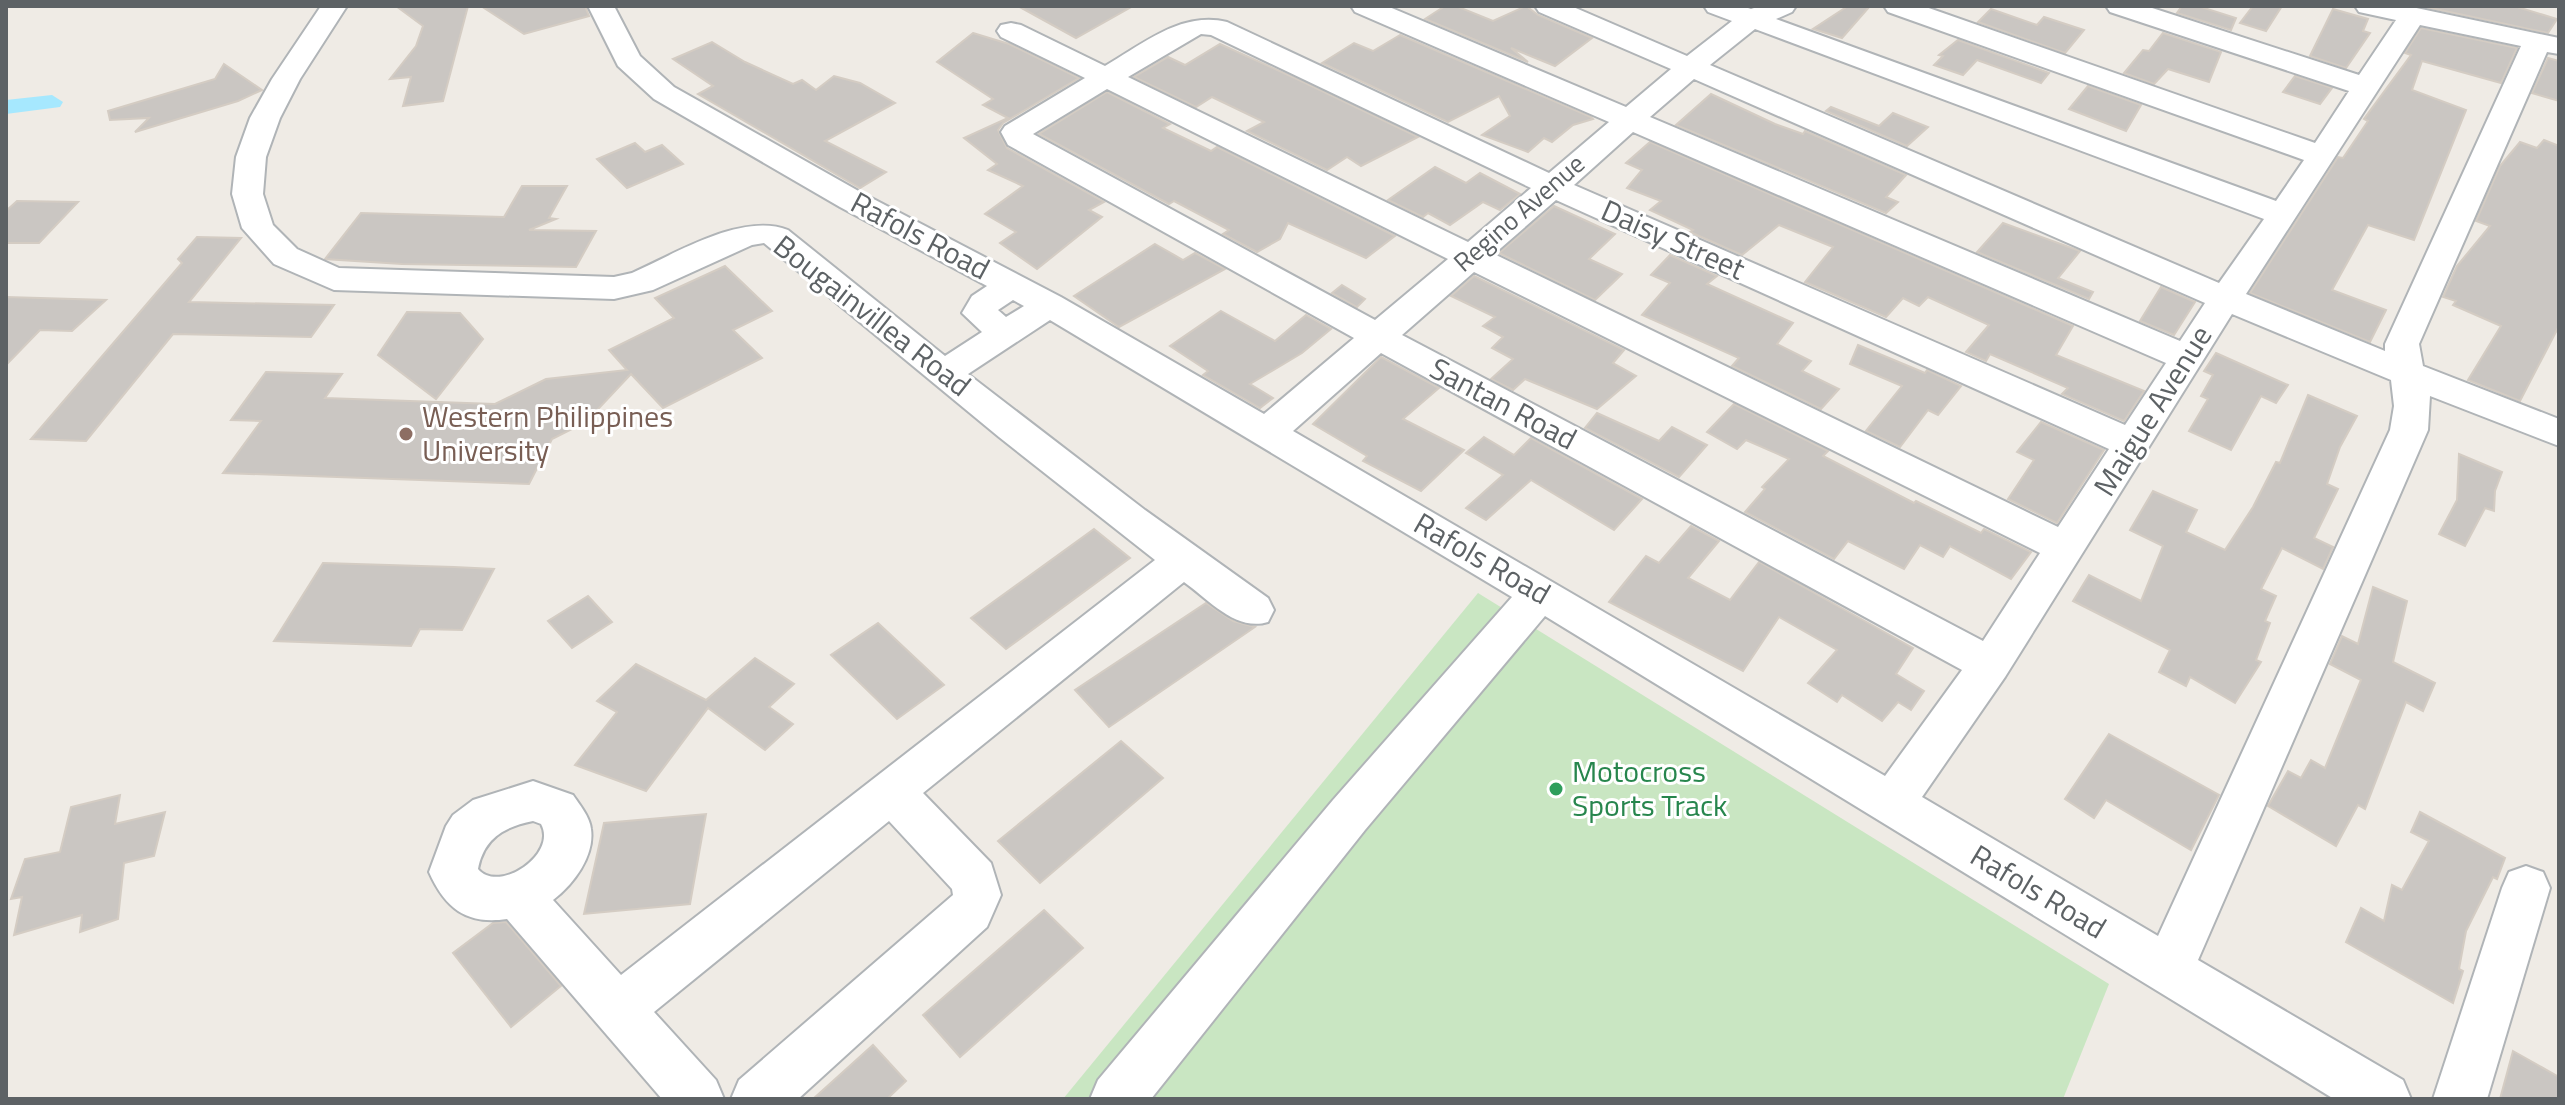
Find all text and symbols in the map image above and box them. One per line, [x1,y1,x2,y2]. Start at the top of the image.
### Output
street label: Regino Avenue [1444,145,1593,281]
street label: Rafols Road [843,179,998,291]
street label: Daisy Street [1594,187,1753,291]
street label: Bougainvillea Road [764,223,981,407]
street label: Maigue Avenue [2081,316,2223,505]
street label: Santan Road [1422,345,1585,461]
place label: Western Philippines University [422,393,673,473]
marker: Western Philippines University [397,425,415,443]
street label: Rafols Road [1405,500,1560,616]
place label: Motocross Sports Track [1572,748,1727,828]
marker: Motocross Sports Track [1547,780,1565,798]
street label: Rafols Road [1962,832,2115,950]

